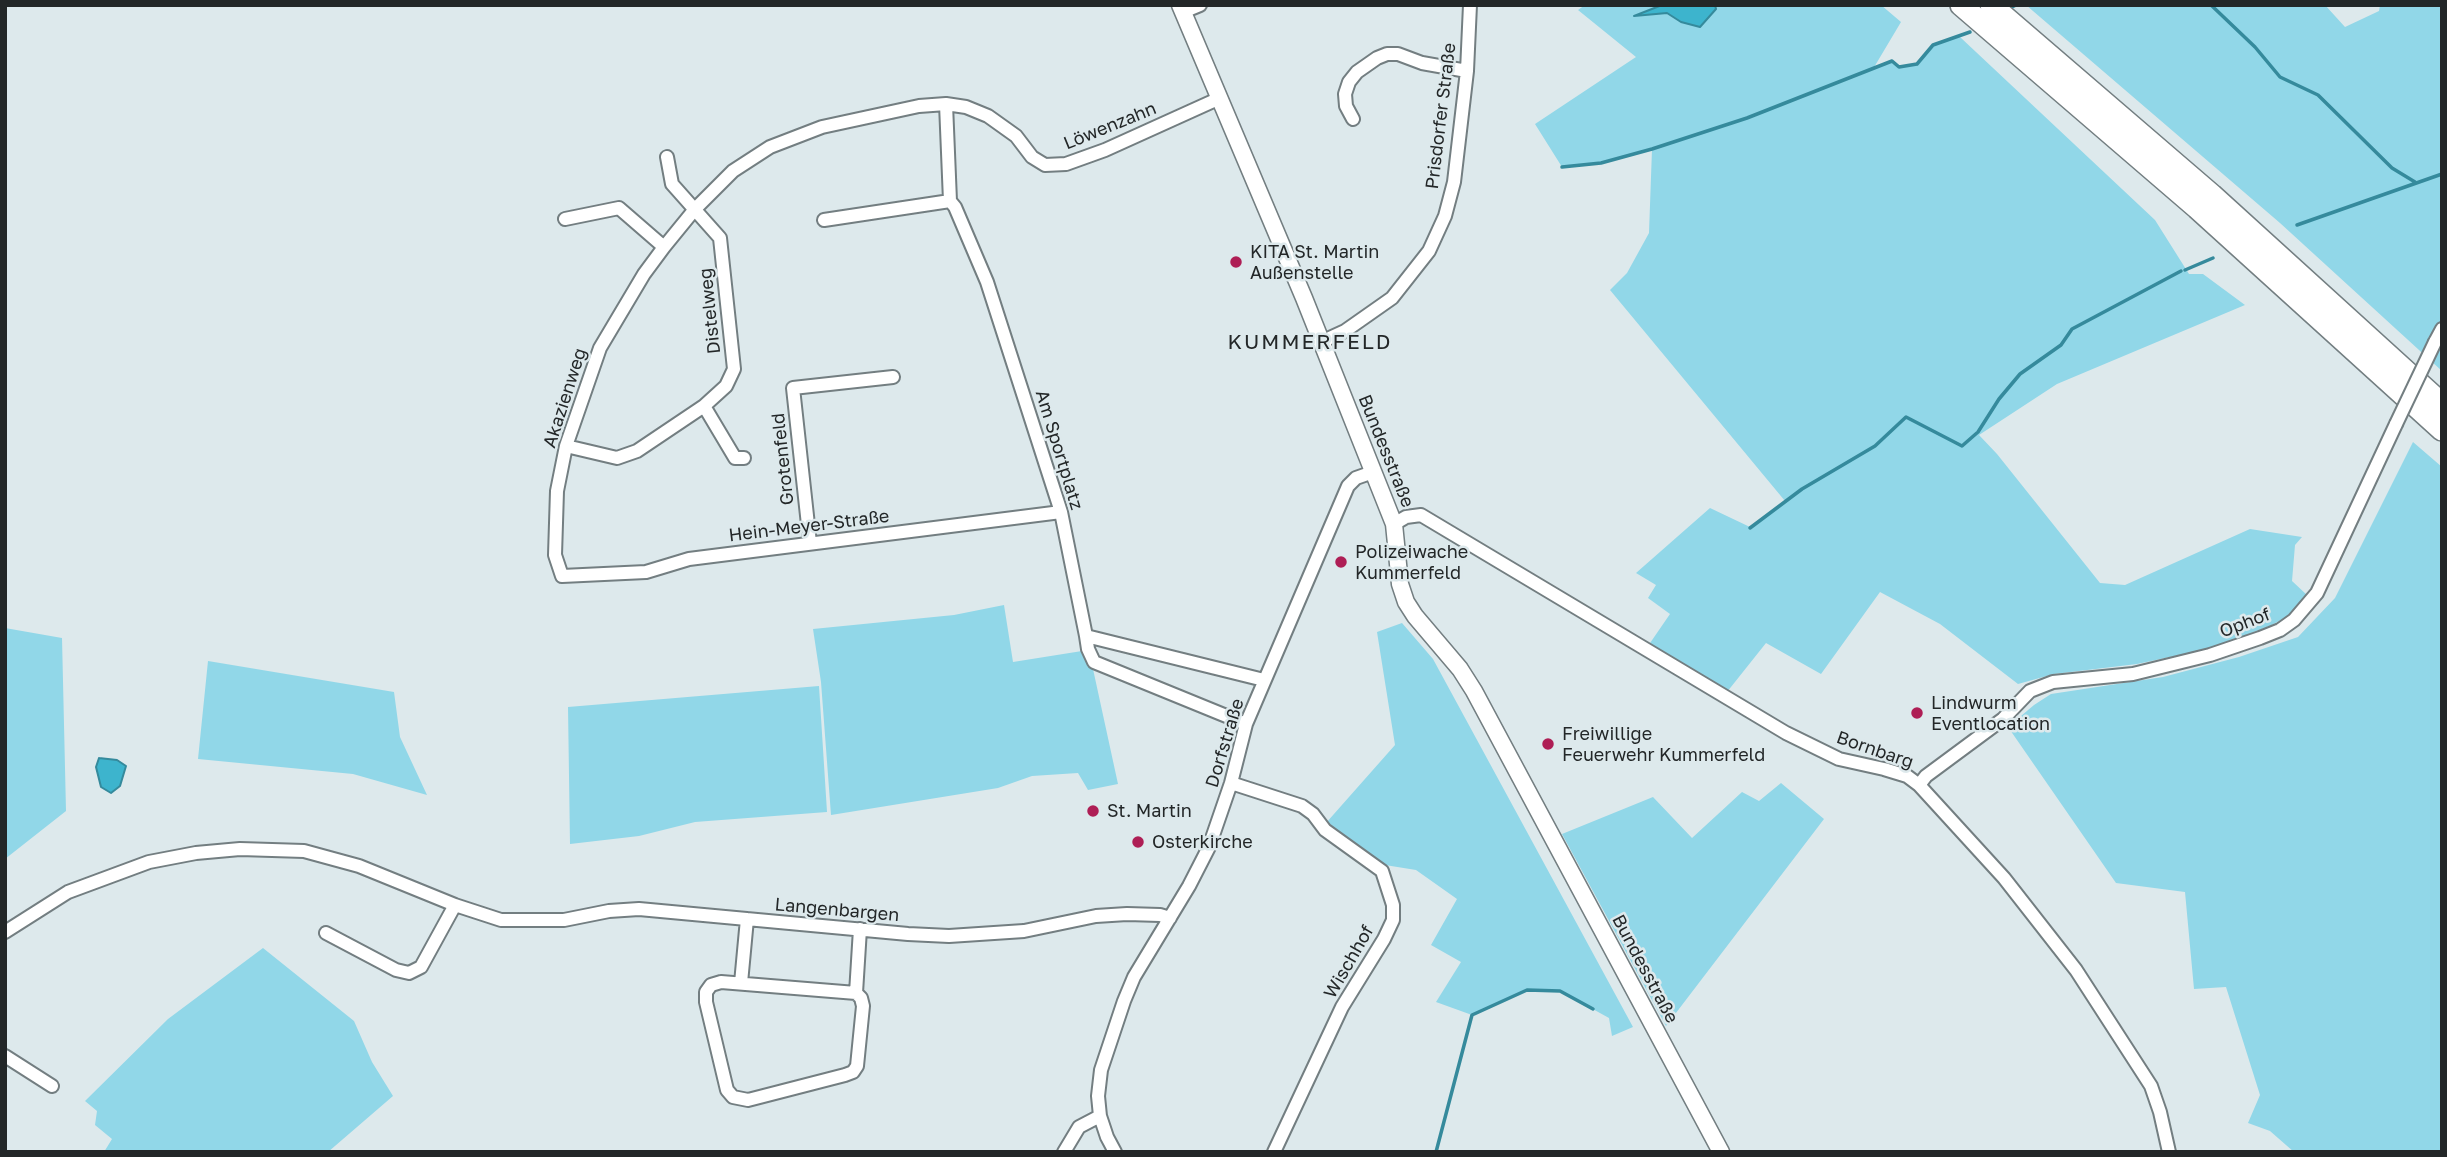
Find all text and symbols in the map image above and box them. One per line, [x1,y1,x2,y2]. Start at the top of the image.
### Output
street label: Prisdorfer Straße [1421,42,1461,190]
street label: Löwenzahn [1060,98,1160,154]
place label: KITA St. Martin Außenstelle [1250,241,1379,284]
marker: KITA St. Martin Außenstelle [1228,254,1244,270]
street label: Distelweg [695,267,725,355]
district label: KUMMERFELD [1229,329,1391,355]
street label: Akazienweg [539,345,591,451]
street label: Am Sportplatz [1031,388,1087,512]
street label: Bundesstraße [1354,391,1418,511]
street label: Grotenfeld [767,412,799,506]
street label: Hein-Meyer-Straße [727,505,891,547]
place label: Polizeiwache Kummerfeld [1355,541,1468,584]
marker: Polizeiwache Kummerfeld [1333,554,1349,570]
street label: Ophof [2217,603,2273,643]
place label: Lindwurm Eventlocation [1931,692,2050,734]
street label: Dorfstraße [1201,696,1249,790]
marker: Lindwurm Eventlocation [1909,705,1925,721]
place label: Freiwillige Feuerwehr Kummerfeld [1562,723,1765,766]
street label: Bornbarg [1834,727,1916,773]
marker: Freiwillige Feuerwehr Kummerfeld [1540,736,1556,752]
place label: St. Martin [1107,800,1192,822]
marker: St. Martin [1085,803,1101,819]
place label: Osterkirche [1152,831,1253,853]
marker: Osterkirche [1130,834,1146,850]
street label: Langenbargen [774,894,900,926]
street label: Bundesstraße [1607,911,1683,1027]
street label: Wischhof [1319,922,1379,1002]

